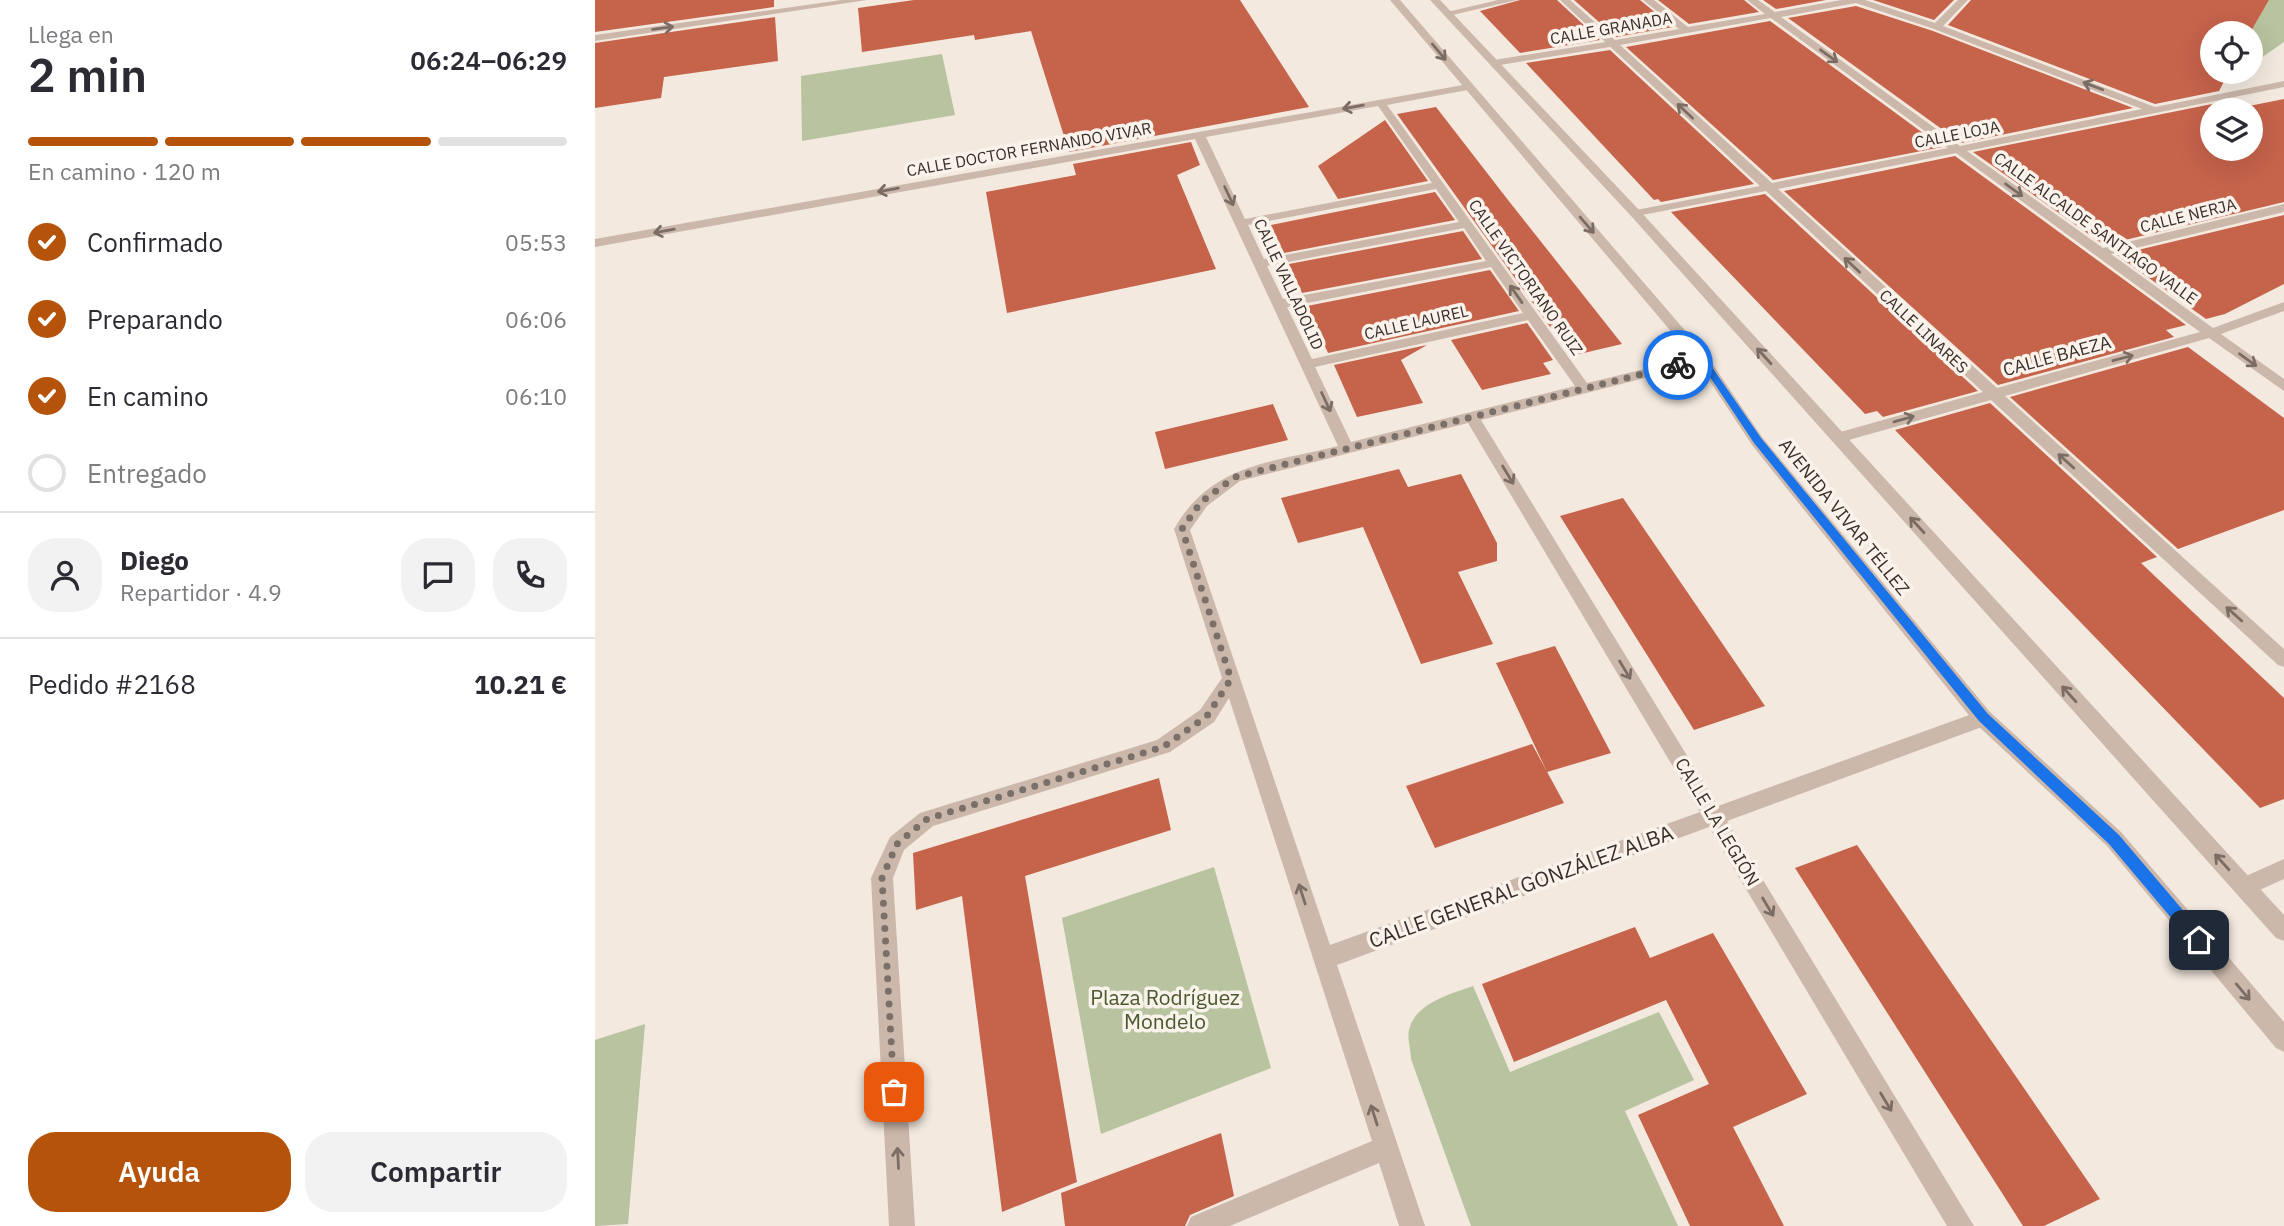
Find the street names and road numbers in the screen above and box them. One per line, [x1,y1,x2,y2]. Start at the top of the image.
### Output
street label: CALLE GRANADA [1549,7,1673,49]
street label: CALLE LOJA [1913,116,2001,152]
street label: CALLE DOCTOR FERNANDO VIVAR [905,118,1153,180]
street label: CALLE ALCALDE SANTIAGO VALLE [1990,147,2202,309]
street label: CALLE NERJA [2138,193,2238,237]
street label: CALLE VICTORIANO RUIZ [1465,195,1587,359]
street label: CALLE VALLADOLID [1250,215,1328,353]
street label: CALLE LINARES [1875,285,1973,377]
street label: CALLE LAUREL [1362,300,1470,344]
street label: CALLE BAEZA [2000,330,2114,381]
street label: AVENIDA VIVAR TÉLLEZ [1774,434,1915,600]
street label: CALLE LA LEGIÓN [1670,754,1765,890]
street label: CALLE GENERAL GONZÁLEZ ALBA [1365,818,1677,954]

